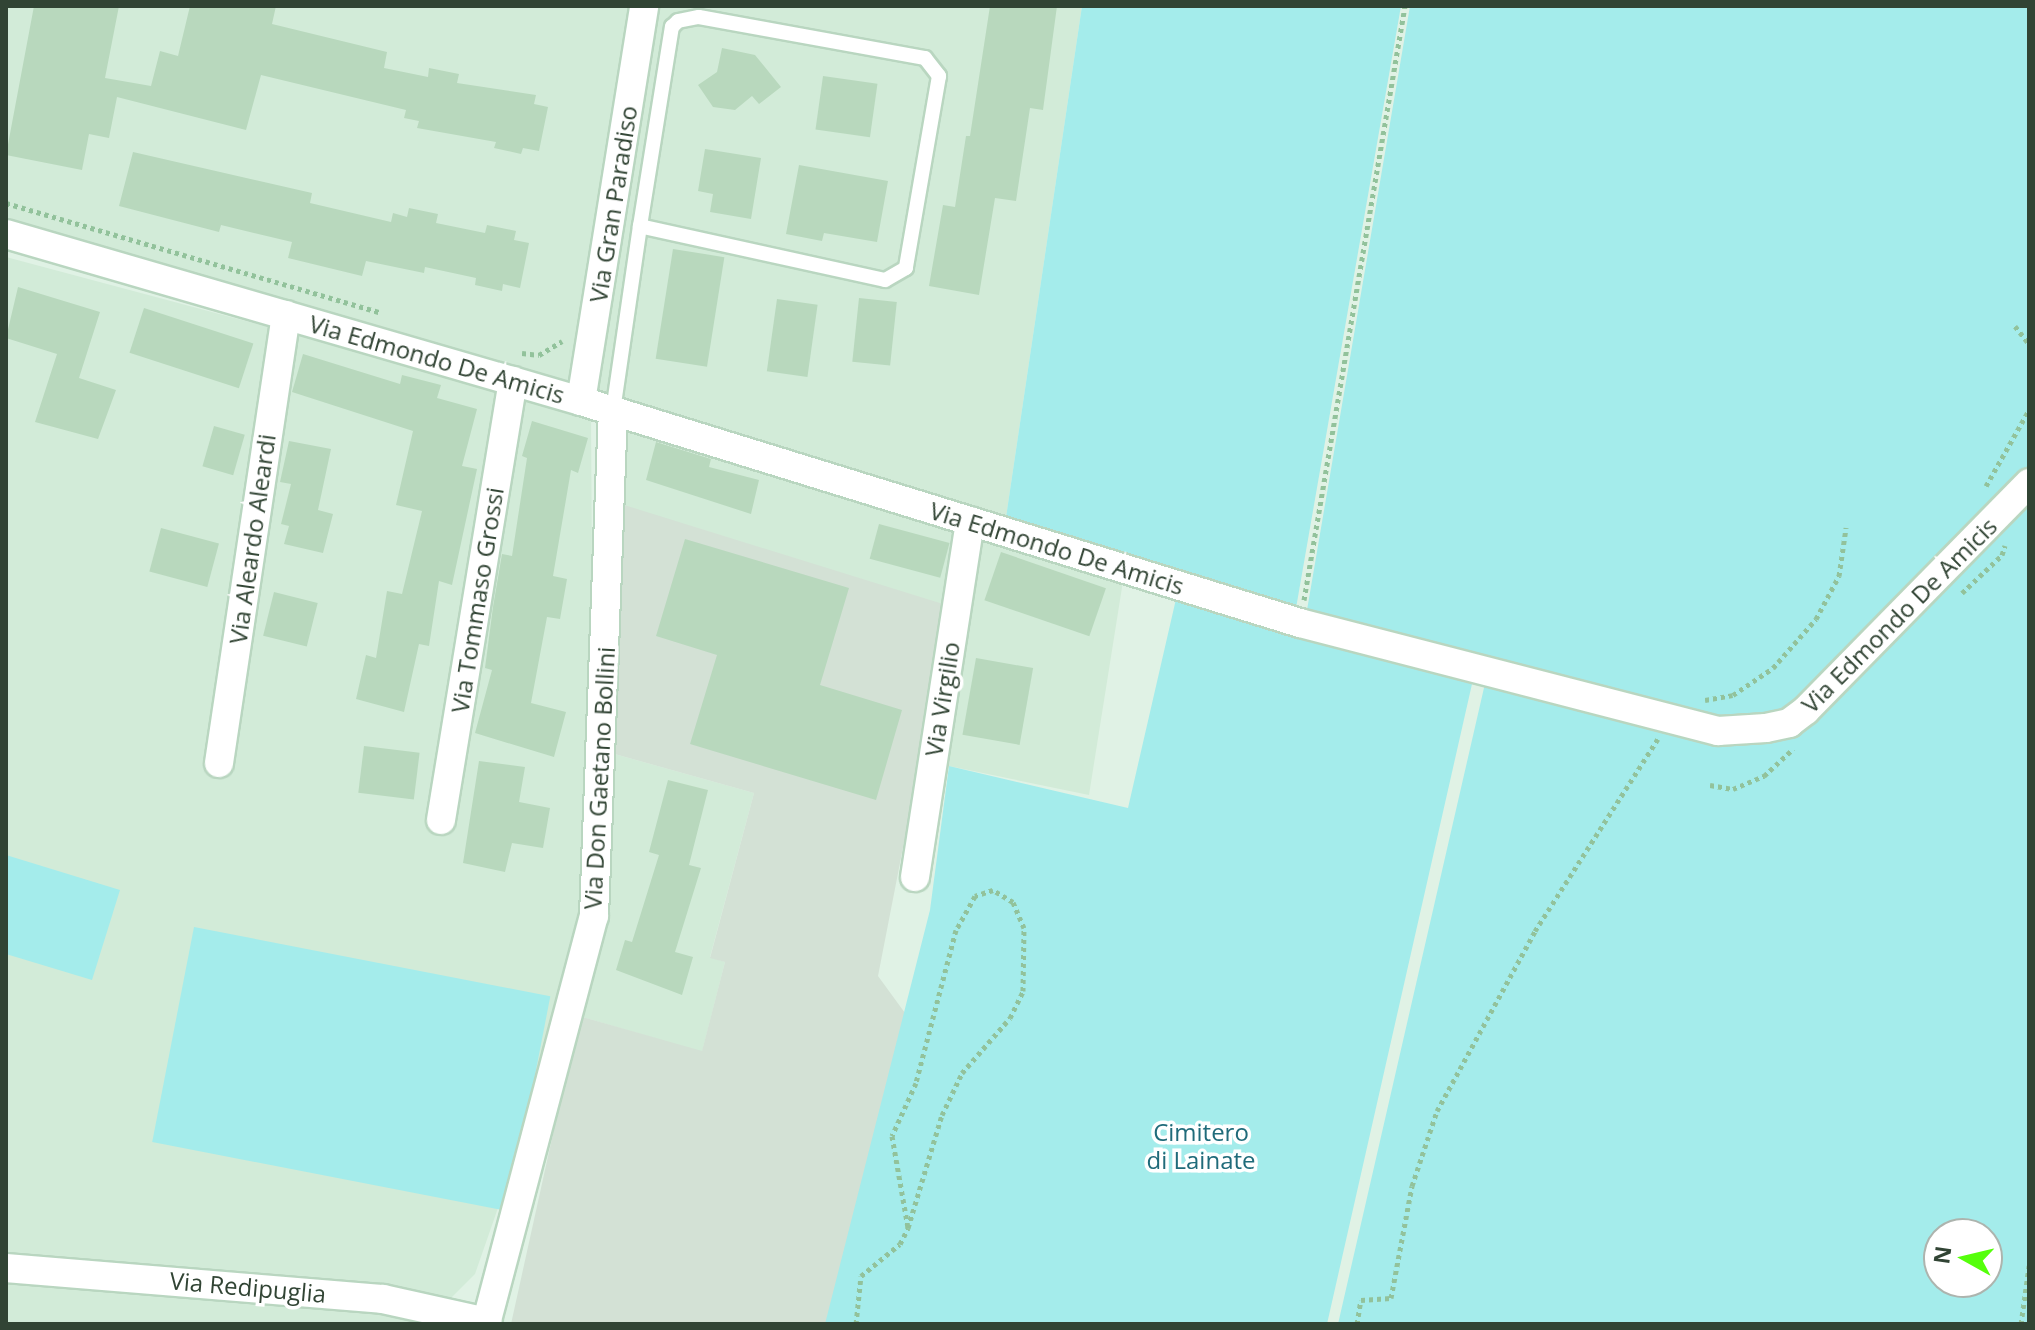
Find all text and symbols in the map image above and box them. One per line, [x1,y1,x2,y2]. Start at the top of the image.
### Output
street label: Via Gran Paradiso [583,103,643,305]
street label: Via Edmondo De Amicis [306,309,568,409]
street label: Via Aleardo Aleardi [223,432,281,646]
street label: Via Tommaso Grossi [445,485,509,715]
street label: Via Edmondo De Amicis [926,496,1188,600]
street label: Via Edmondo De Amicis [1795,511,2003,719]
street label: Via Virgilio [919,640,965,758]
street label: Via Don Gaetano Bollini [578,646,620,910]
park label: Cimitero di Lainate [1147,1118,1255,1174]
north arrow [1923,1218,2003,1298]
text: N [1925,1244,1957,1266]
street label: Via Redipuglia [169,1266,327,1308]

